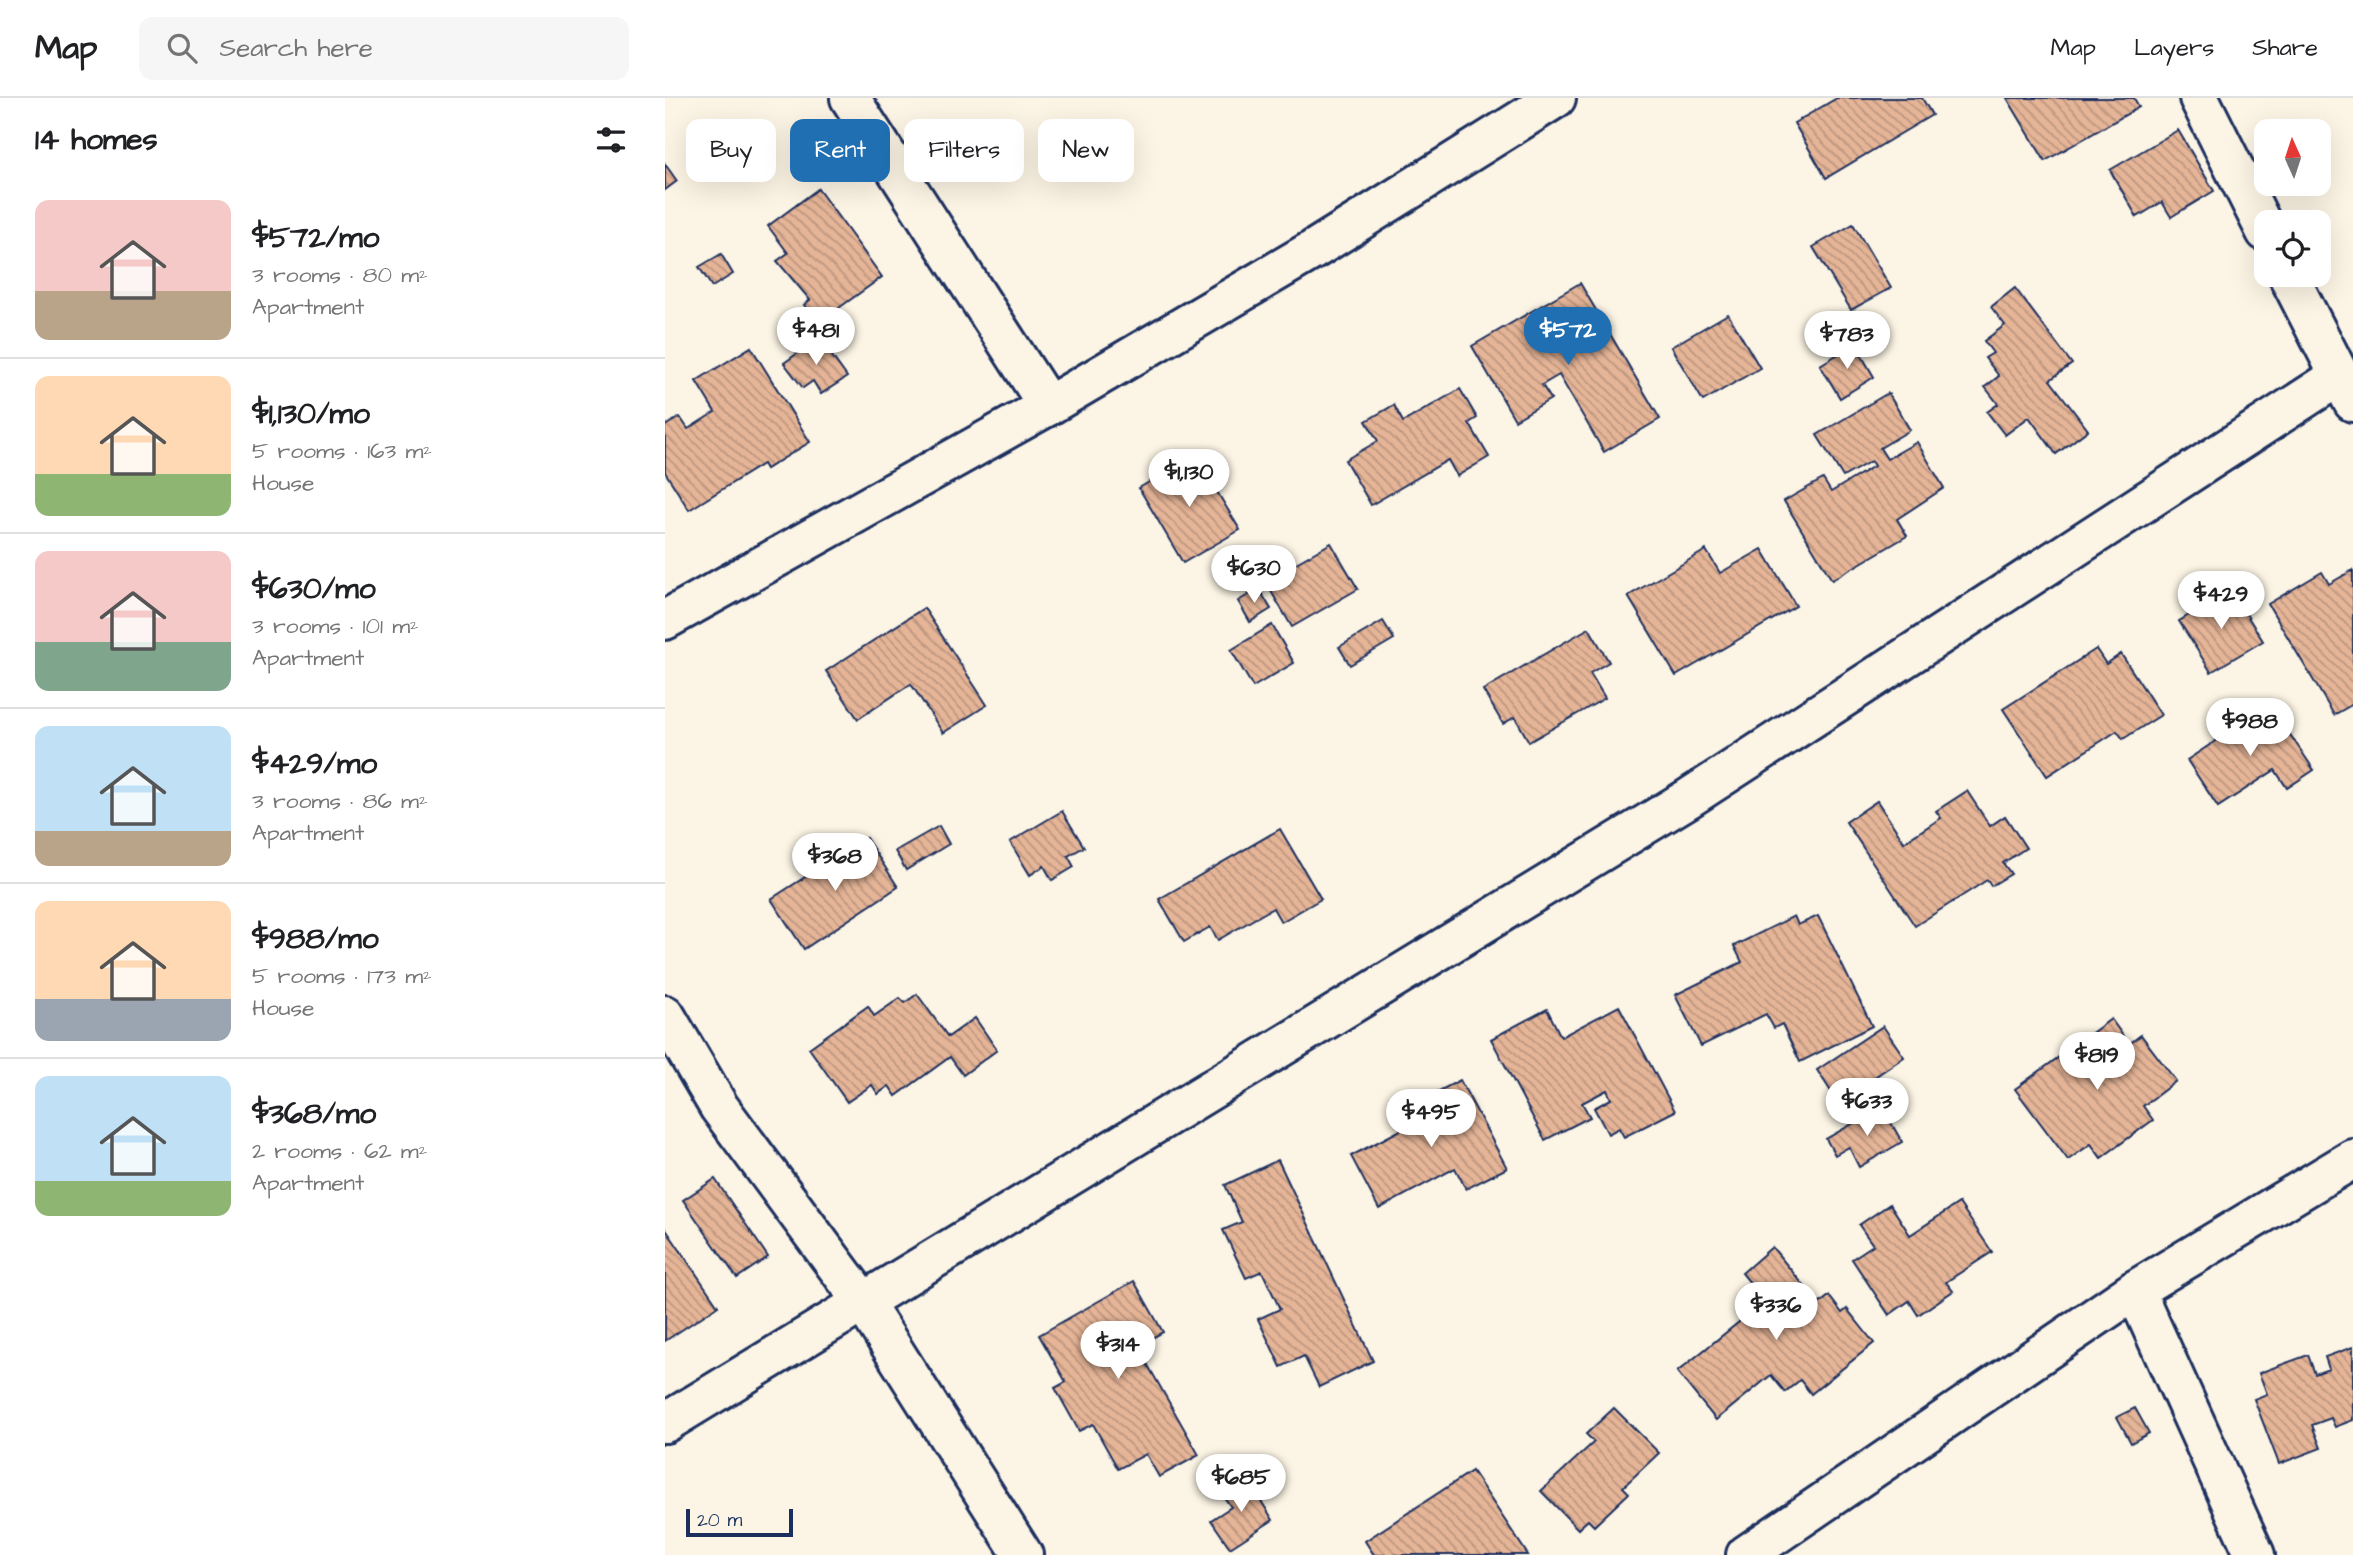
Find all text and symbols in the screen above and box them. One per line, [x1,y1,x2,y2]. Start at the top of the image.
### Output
search box [139,17,629,80]
text: Map [35,25,97,71]
icon: search [163,29,201,67]
text: Search here [219,30,373,66]
text: Map [2051,31,2096,65]
text: Layers [2134,31,2214,65]
text: Share [2252,31,2318,65]
text: 14 homes [35,119,158,161]
chip: Buy [686,119,776,182]
chip: Rent [790,119,890,182]
chip: Filters [904,119,1024,182]
chip: New [1038,119,1134,182]
north arrow [2254,119,2331,196]
map controls [2254,119,2331,287]
icon: filters [592,121,630,159]
button: locate [2254,210,2331,287]
text: $572/mo [252,217,379,259]
icon: home [91,228,175,312]
text: 3 rooms · 80 m² [252,259,428,291]
text: Apartment [252,291,364,323]
pin: $481 [775,308,857,367]
pin: $572 [1527,308,1609,367]
pin: $783 [1806,312,1888,371]
text: $481 [793,314,839,346]
text: $572 [1540,314,1596,346]
text: $783 [1820,318,1874,350]
text: $1,130/mo [252,393,370,435]
icon: home [91,404,175,488]
text: 5 rooms · 163 m² [252,435,432,467]
pin: $1,130 [1132,450,1246,509]
text: $1,130 [1165,456,1214,488]
text: House [252,467,315,499]
pin: $630 [1213,546,1295,605]
text: $630 [1227,552,1281,584]
text: $630/mo [252,568,376,610]
pin: $429 [2180,572,2262,631]
text: $429 [2194,578,2248,610]
icon: home [91,579,175,663]
text: 3 rooms · 101 m² [252,610,419,642]
text: Apartment [252,642,364,674]
pin: $988 [2209,698,2291,758]
text: $988 [2222,705,2278,737]
text: $429/mo [252,743,377,785]
icon: home [91,754,175,838]
text: 3 rooms · 86 m² [252,785,428,817]
text: Apartment [252,817,364,849]
pin: $368 [794,834,876,893]
text: $368 [808,840,862,872]
text: $988/mo [252,918,379,960]
icon: home [91,929,175,1013]
text: 5 rooms · 173 m² [252,960,432,992]
text: House [252,992,315,1024]
pin: $819 [2056,1032,2138,1092]
text: $819 [2075,1039,2119,1071]
pin: $633 [1826,1079,1908,1138]
text: $633 [1842,1085,1892,1117]
pin: $495 [1390,1090,1472,1149]
text: $368/mo [252,1093,376,1135]
text: $495 [1402,1096,1460,1128]
icon: home [91,1104,175,1188]
text: 2 rooms · 62 m² [252,1135,427,1167]
text: Apartment [252,1167,364,1199]
pin: $336 [1735,1282,1817,1342]
text: $336 [1751,1289,1801,1321]
pin: $314 [1077,1322,1159,1381]
text: $314 [1096,1328,1140,1360]
pin: $685 [1200,1454,1282,1514]
text: $685 [1212,1461,1270,1493]
scale bar [686,1506,793,1538]
text: 20 m [697,1507,742,1534]

